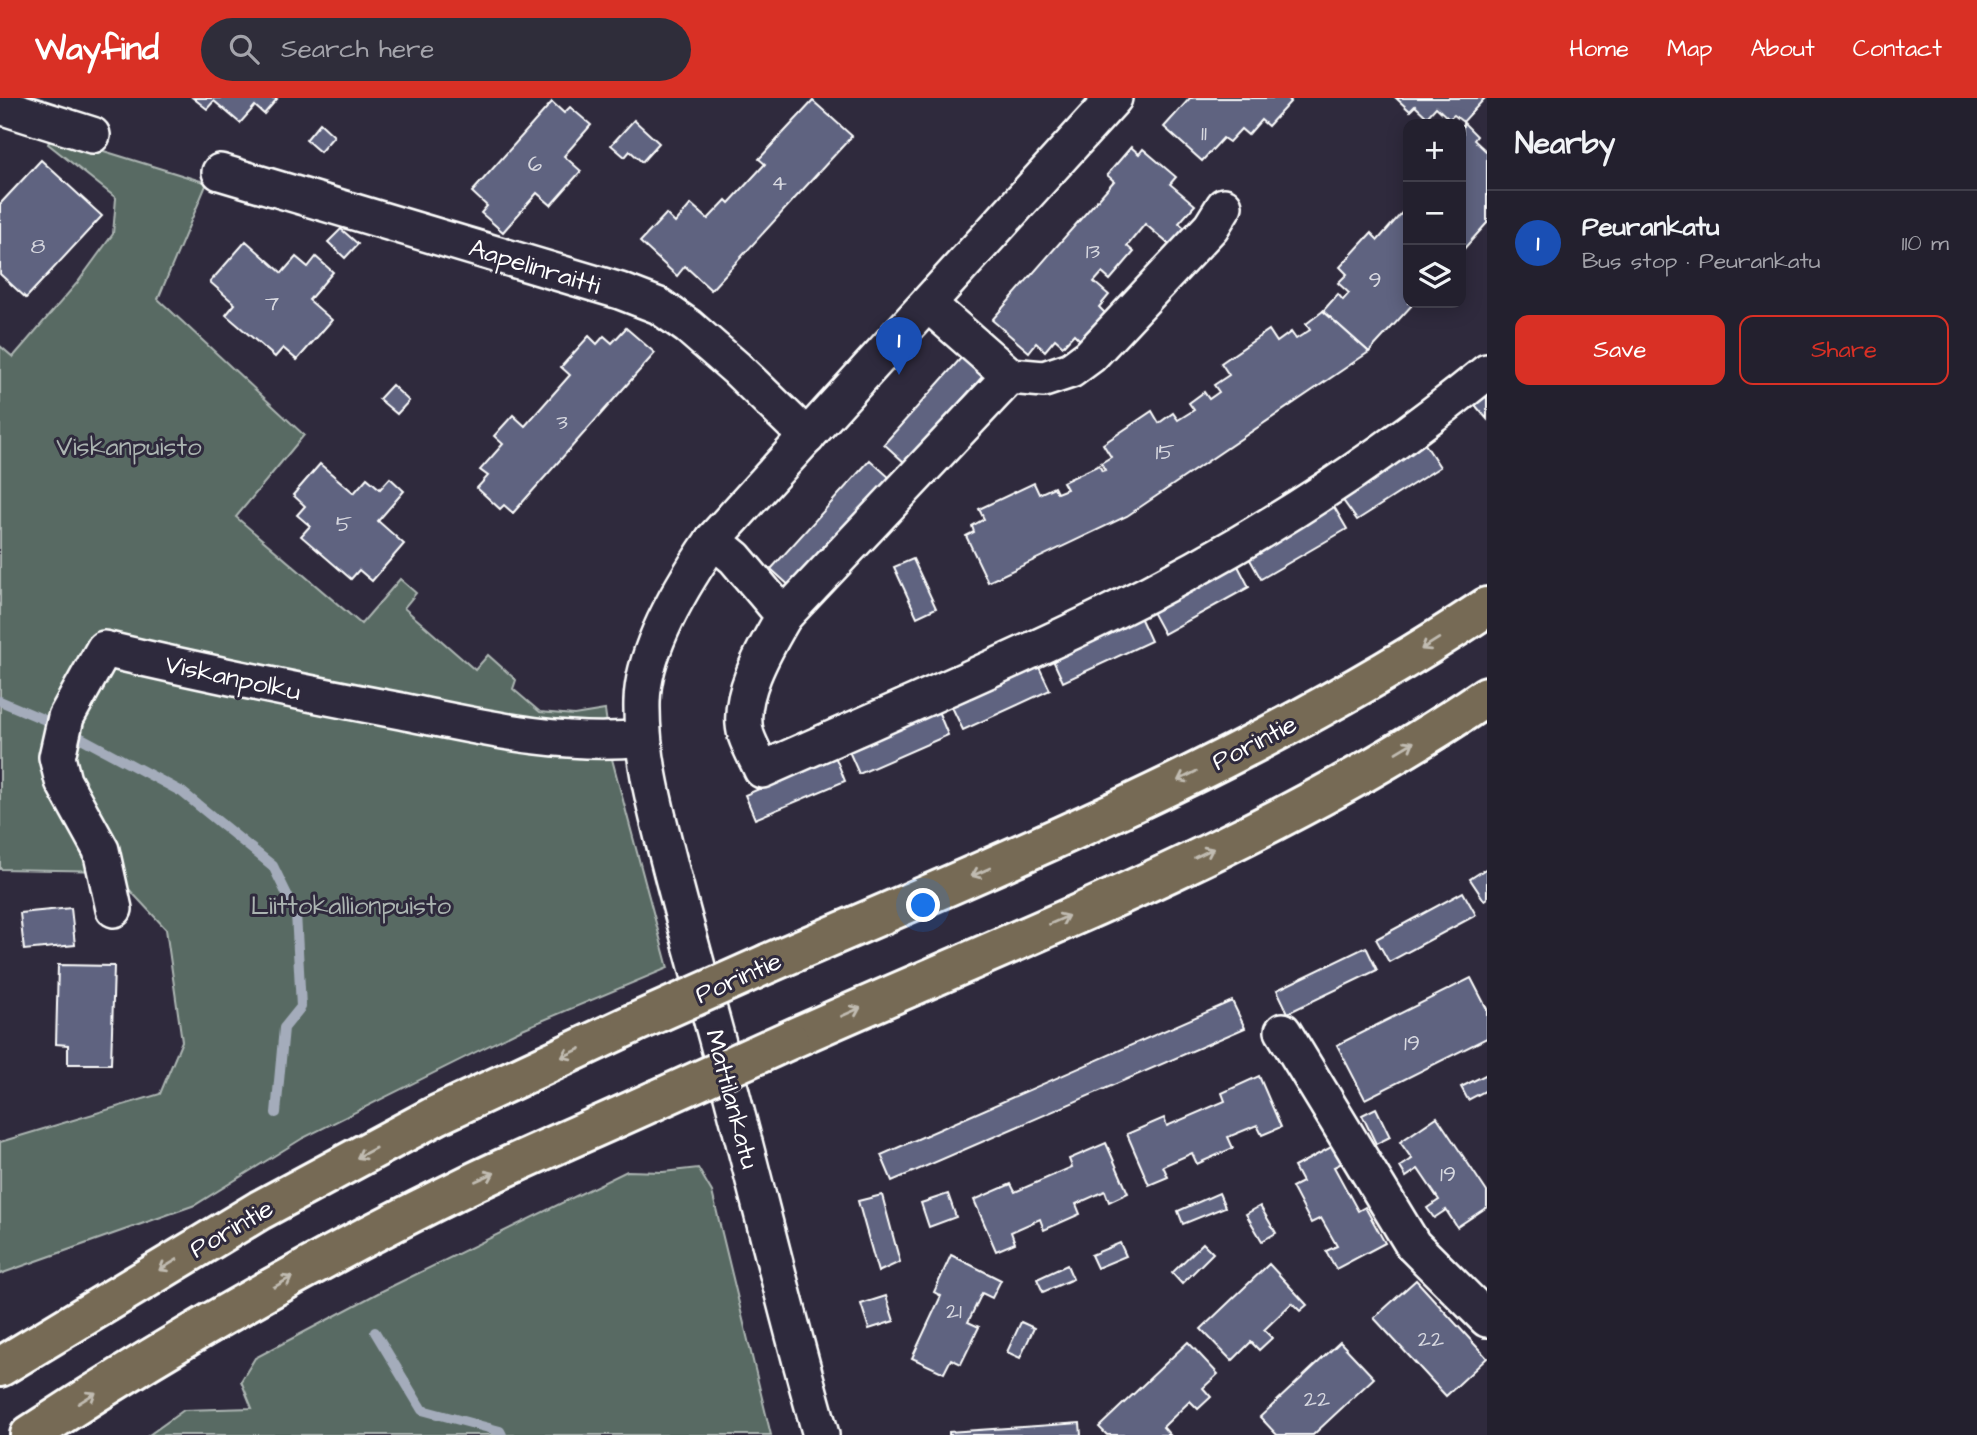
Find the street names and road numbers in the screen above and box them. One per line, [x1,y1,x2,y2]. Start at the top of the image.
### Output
street label: Aapelinraitti [464,230,605,304]
street label: Viskanpolku [162,646,304,710]
street label: Porintie [1206,706,1303,780]
street label: Porintie [690,943,787,1013]
street label: Mattilankatu [696,1026,768,1173]
street label: Porintie [183,1191,280,1267]

